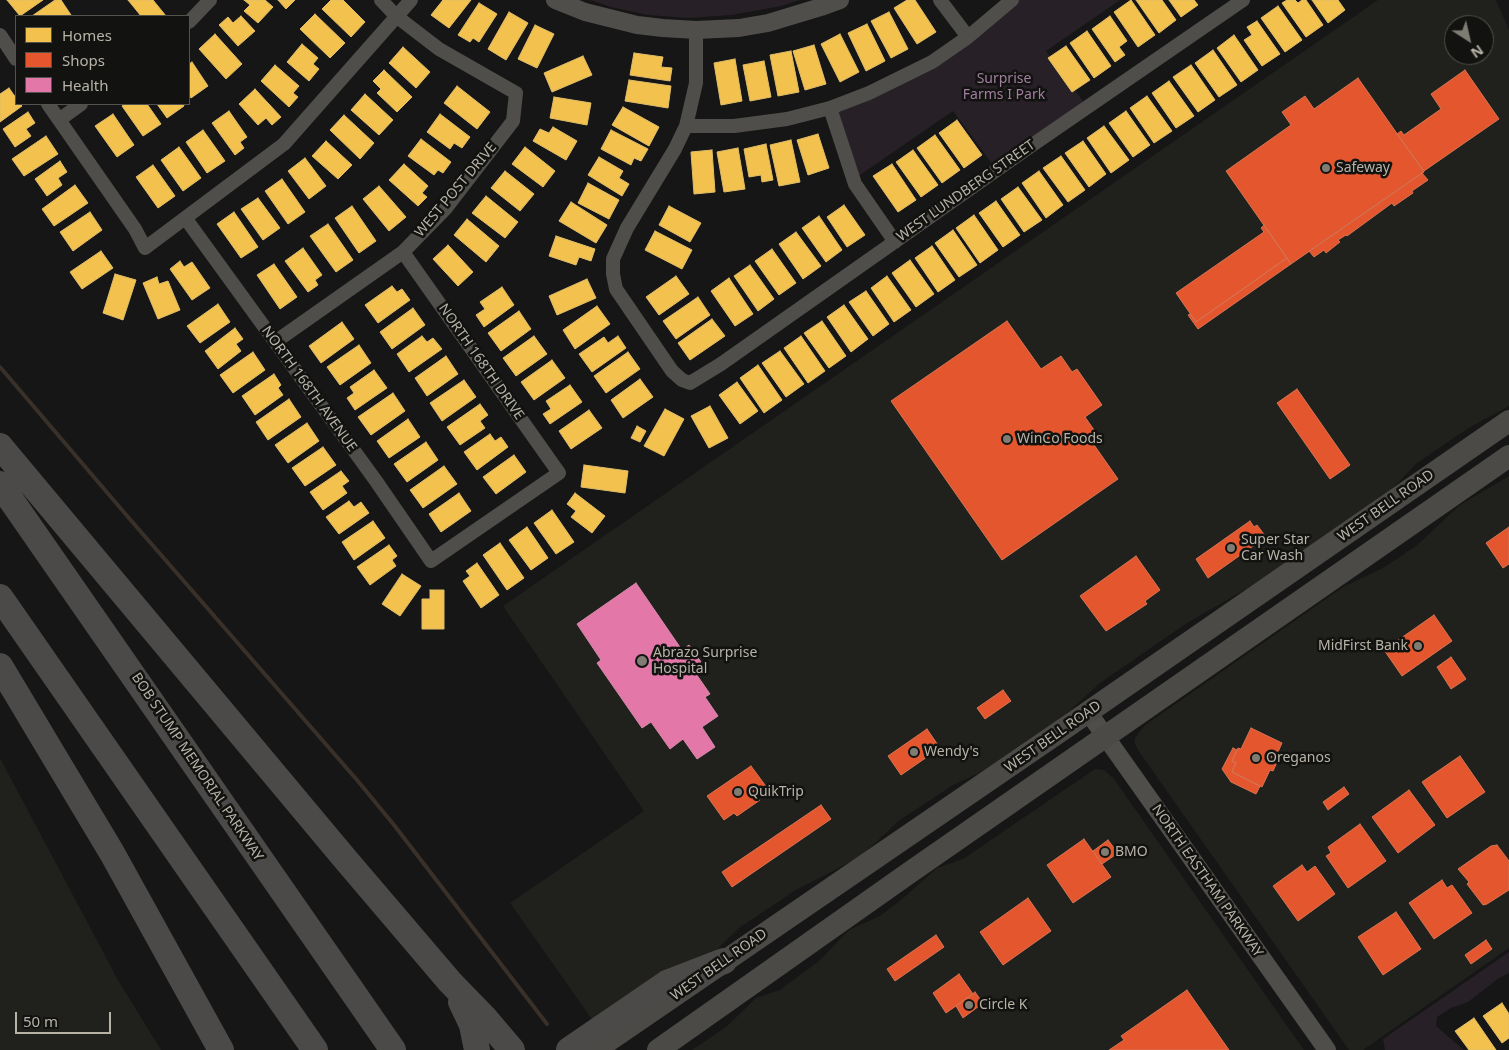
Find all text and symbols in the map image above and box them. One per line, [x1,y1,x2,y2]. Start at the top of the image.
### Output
legend [15,15,190,105]
north arrow [1444,15,1494,65]
text: Homes [62,25,112,45]
text: N [1467,41,1487,63]
text: Shops [62,50,105,70]
park label: Surprise Farms I Park [963,71,1045,104]
text: Health [62,75,109,95]
street label: WEST LUNDBERG STREET [894,137,1038,245]
street label: WEST POST DRIVE [412,139,500,241]
place label: Safeway [1336,160,1390,176]
marker: Safeway [1320,162,1332,174]
street label: NORTH 168TH DRIVE [435,301,527,423]
street label: NORTH 168TH AVENUE [258,323,360,455]
place label: WinCo Foods [1017,431,1103,447]
marker: WinCo Foods [1001,433,1013,445]
street label: WEST BELL ROAD [1335,467,1437,545]
place label: Super Star Car Wash [1241,532,1310,564]
marker: Super Star Car Wash [1225,542,1237,554]
place label: MidFirst Bank [1318,638,1408,654]
marker: MidFirst Bank [1412,640,1424,652]
place label: Abrazo Surprise Hospital [653,645,757,678]
marker: Abrazo Surprise Hospital [635,654,649,668]
street label: BOB STUMP MEMORIAL PARKWAY [128,670,266,864]
street label: WEST BELL ROAD [1002,698,1104,776]
place label: Wendy's [924,744,979,760]
marker: Wendy's [908,746,920,758]
place label: Oreganos [1266,750,1331,766]
marker: Oreganos [1250,752,1262,764]
place label: QuikTrip [748,784,804,800]
marker: QuikTrip [732,786,744,798]
street label: NORTH EASTHAM PARKWAY [1148,801,1266,961]
place label: BMO [1115,844,1148,860]
marker: BMO [1099,846,1111,858]
street label: WEST BELL ROAD [668,926,770,1004]
place label: Circle K [979,997,1027,1013]
marker: Circle K [963,999,975,1011]
scale bar [18,1002,114,1034]
text: 50 m [23,1011,58,1031]

